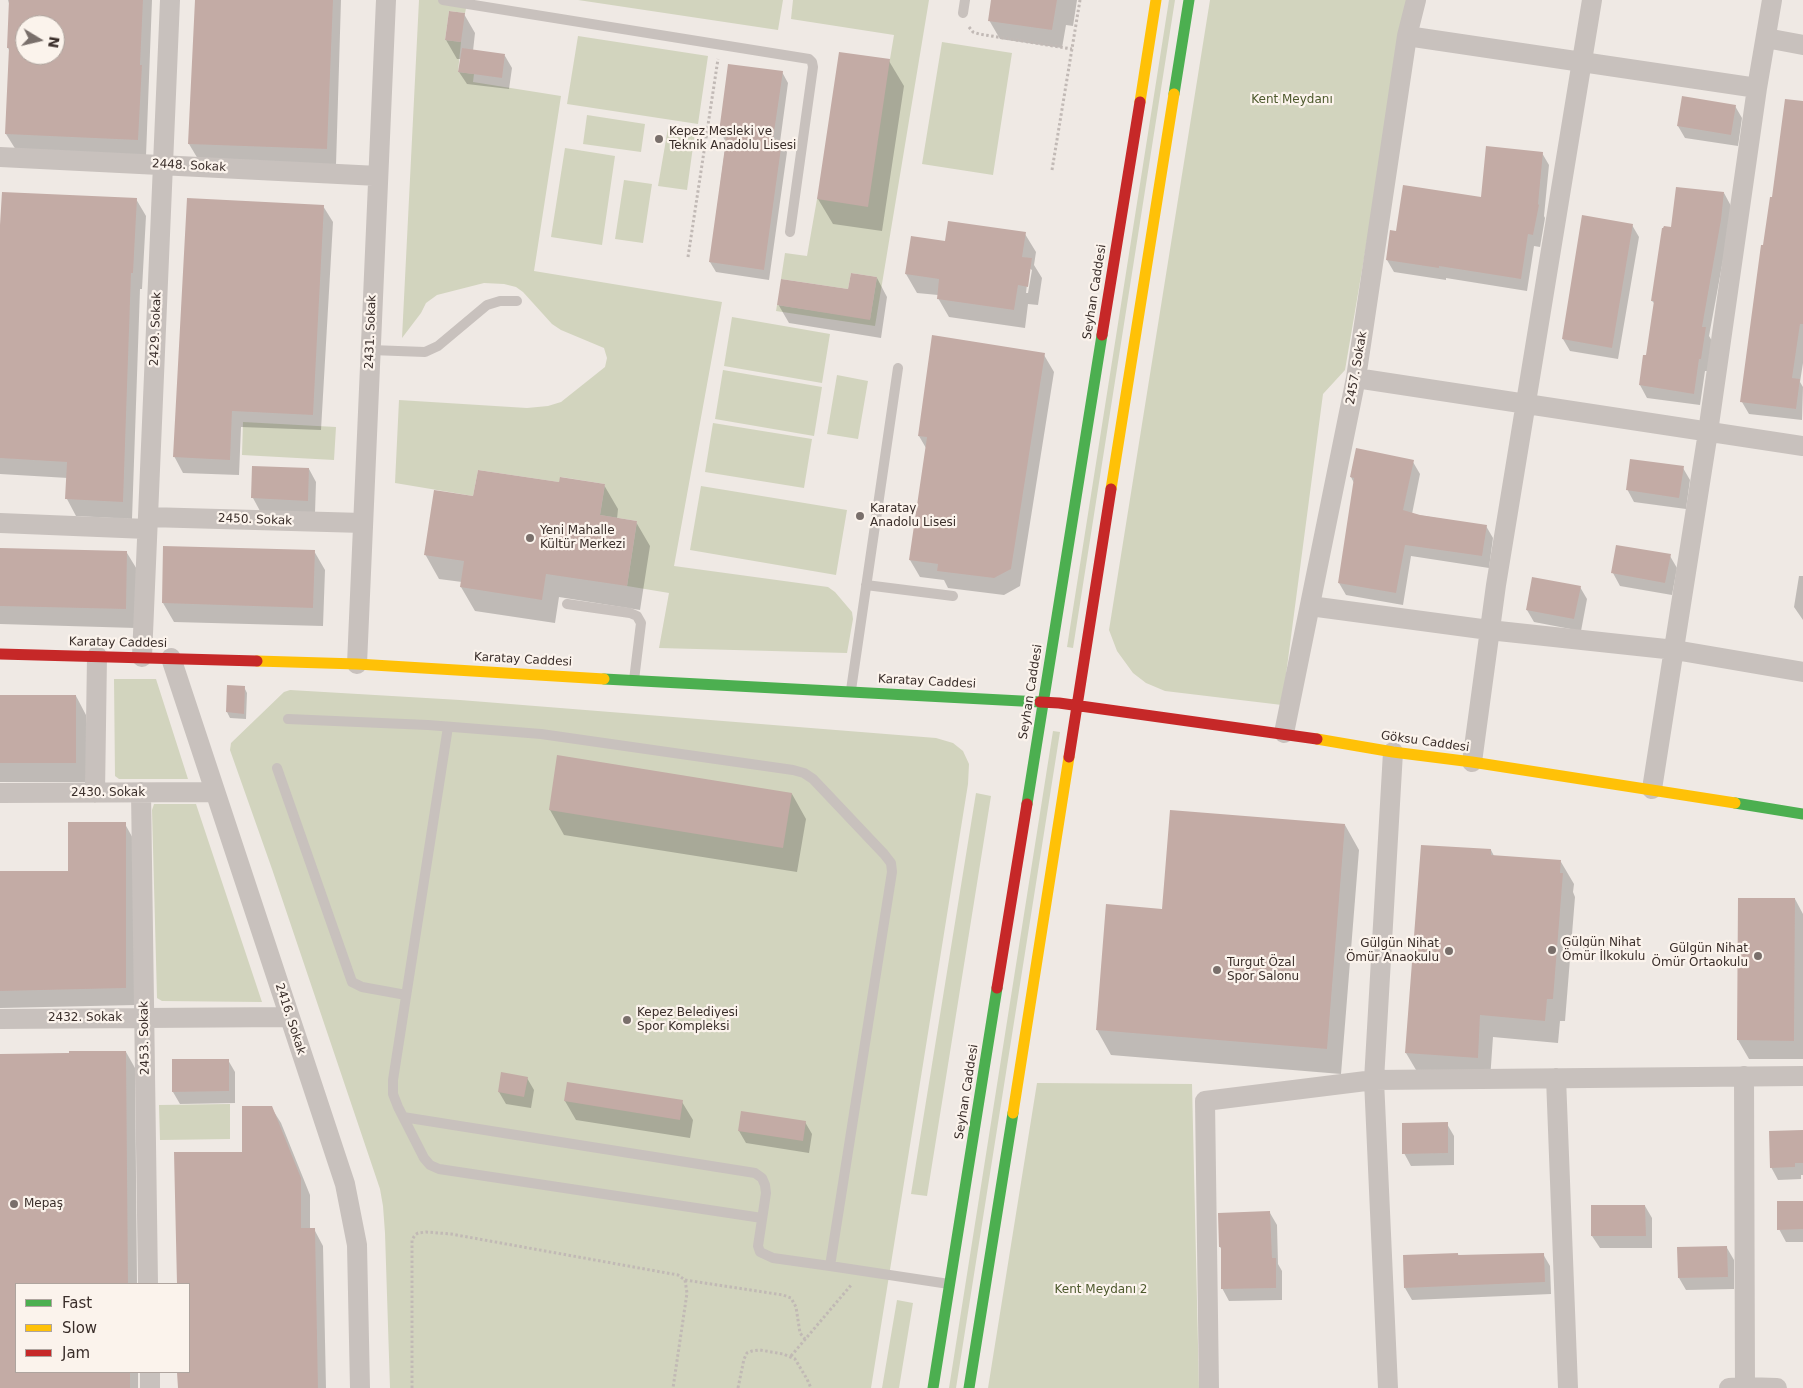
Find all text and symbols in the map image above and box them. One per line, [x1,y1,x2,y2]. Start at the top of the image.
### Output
north arrow [15,15,65,65]
text: N [45,35,63,49]
park label: Kent Meydanı [1251,93,1333,107]
place label: Kepez Mesleki ve Teknik Anadolu Lisesi [669,125,796,153]
marker: Kepez Mesleki ve Teknik Anadolu Lisesi [653,133,665,145]
street label: 2448. Sokak [152,157,226,175]
street label: Seyhan Caddesi [1080,243,1110,341]
street label: 2429. Sokak [148,292,164,366]
street label: 2431. Sokak [363,295,379,369]
street label: 2457. Sokak [1343,330,1371,406]
place label: Karatay Anadolu Lisesi [870,502,956,530]
marker: Karatay Anadolu Lisesi [854,510,866,522]
street label: 2450. Sokak [218,512,292,528]
place label: Yeni Mahalle Kültür Merkezi [540,524,625,552]
marker: Yeni Mahalle Kültür Merkezi [524,532,536,544]
street label: Karatay Caddesi [69,635,167,651]
street label: Seyhan Caddesi [1016,643,1046,741]
street label: Karatay Caddesi [474,650,572,670]
street label: Karatay Caddesi [878,672,976,692]
street label: Göksu Caddesi [1380,729,1470,755]
street label: 2430. Sokak [71,786,145,800]
place label: Gülgün Nihat Ömür İlkokulu [1562,936,1645,964]
place label: Gülgün Nihat Ömür Anaokulu [1346,937,1439,965]
place label: Gülgün Nihat Ömür Ortaokulu [1652,942,1748,970]
marker: Gülgün Nihat Ömür İlkokulu [1546,944,1558,956]
marker: Gülgün Nihat Ömür Anaokulu [1443,945,1455,957]
marker: Gülgün Nihat Ömür Ortaokulu [1752,950,1764,962]
place label: Turgut Özal Spor Salonu [1227,956,1299,984]
marker: Turgut Özal Spor Salonu [1211,964,1223,976]
street label: 2416. Sokak [272,982,308,1056]
street label: 2453. Sokak [137,1001,153,1075]
place label: Kepez Belediyesi Spor Kompleksi [637,1006,738,1034]
street label: 2432. Sokak [48,1011,122,1025]
marker: Kepez Belediyesi Spor Kompleksi [621,1014,633,1026]
street label: Seyhan Caddesi [952,1043,982,1141]
place label: Mepaş [24,1197,63,1211]
marker: Mepaş [8,1198,20,1210]
legend [15,1283,190,1373]
park label: Kent Meydanı 2 [1055,1283,1147,1297]
text: Fast [62,1294,92,1312]
text: Slow [62,1319,97,1337]
text: Jam [62,1344,90,1362]

